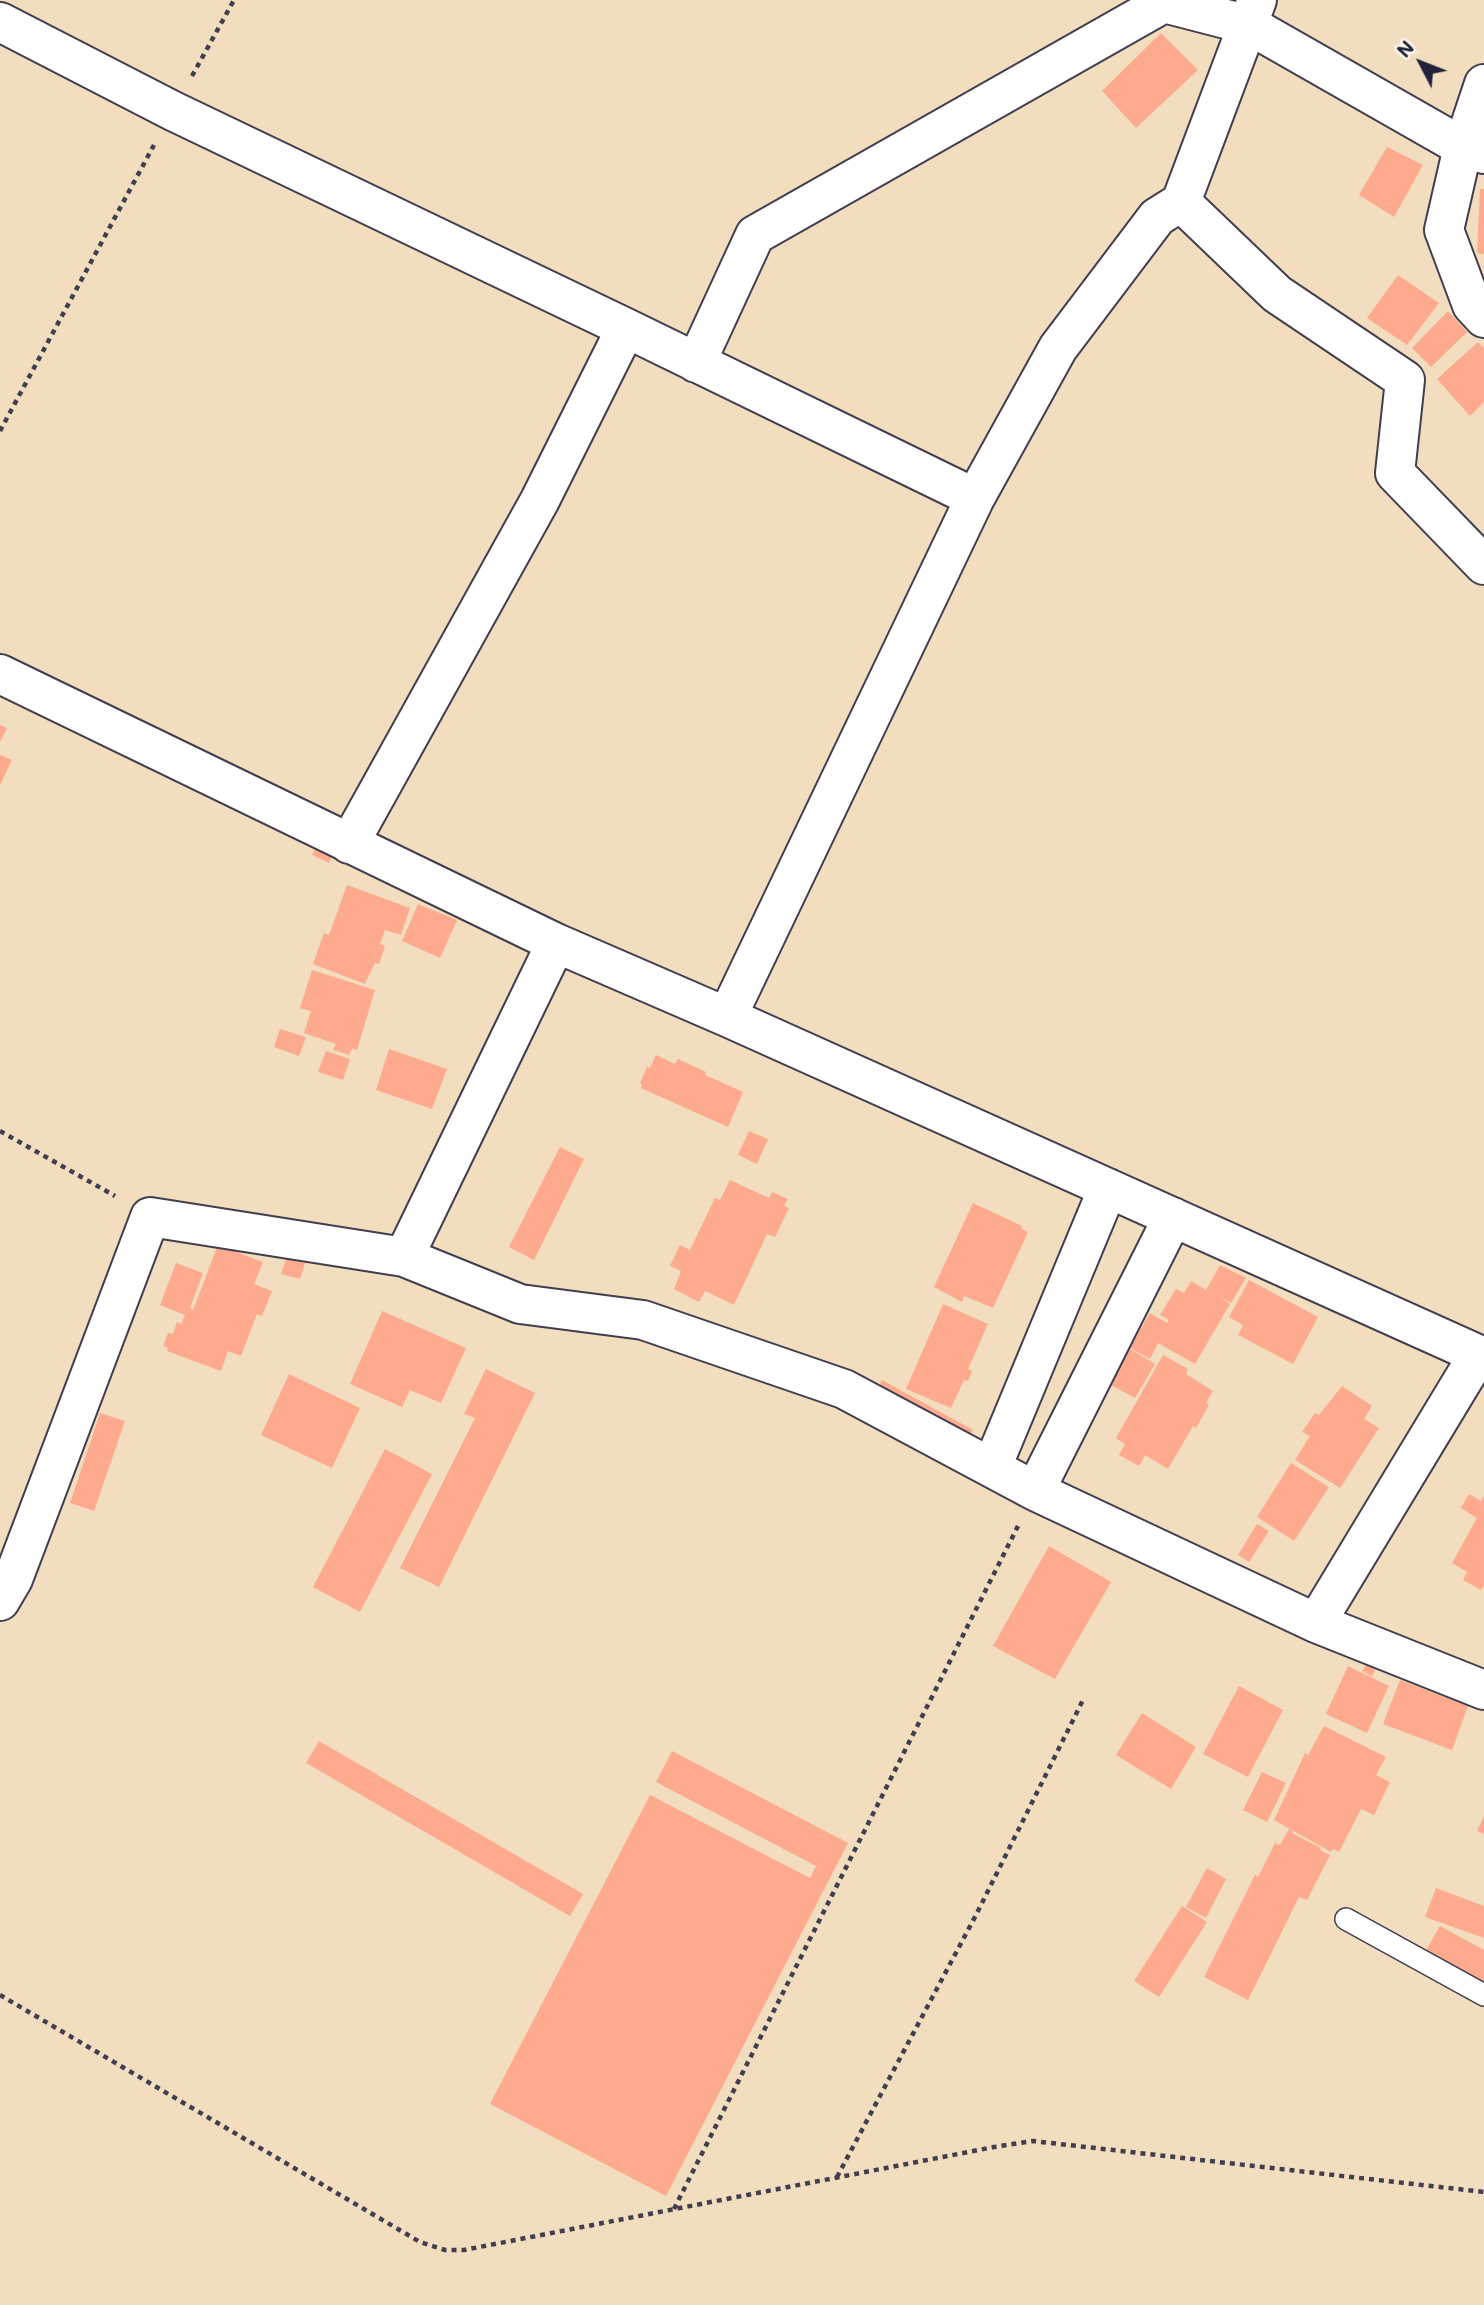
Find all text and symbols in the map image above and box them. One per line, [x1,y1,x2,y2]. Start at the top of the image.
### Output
north arrow [1386,28,1456,98]
text: N [1391,35,1419,62]

